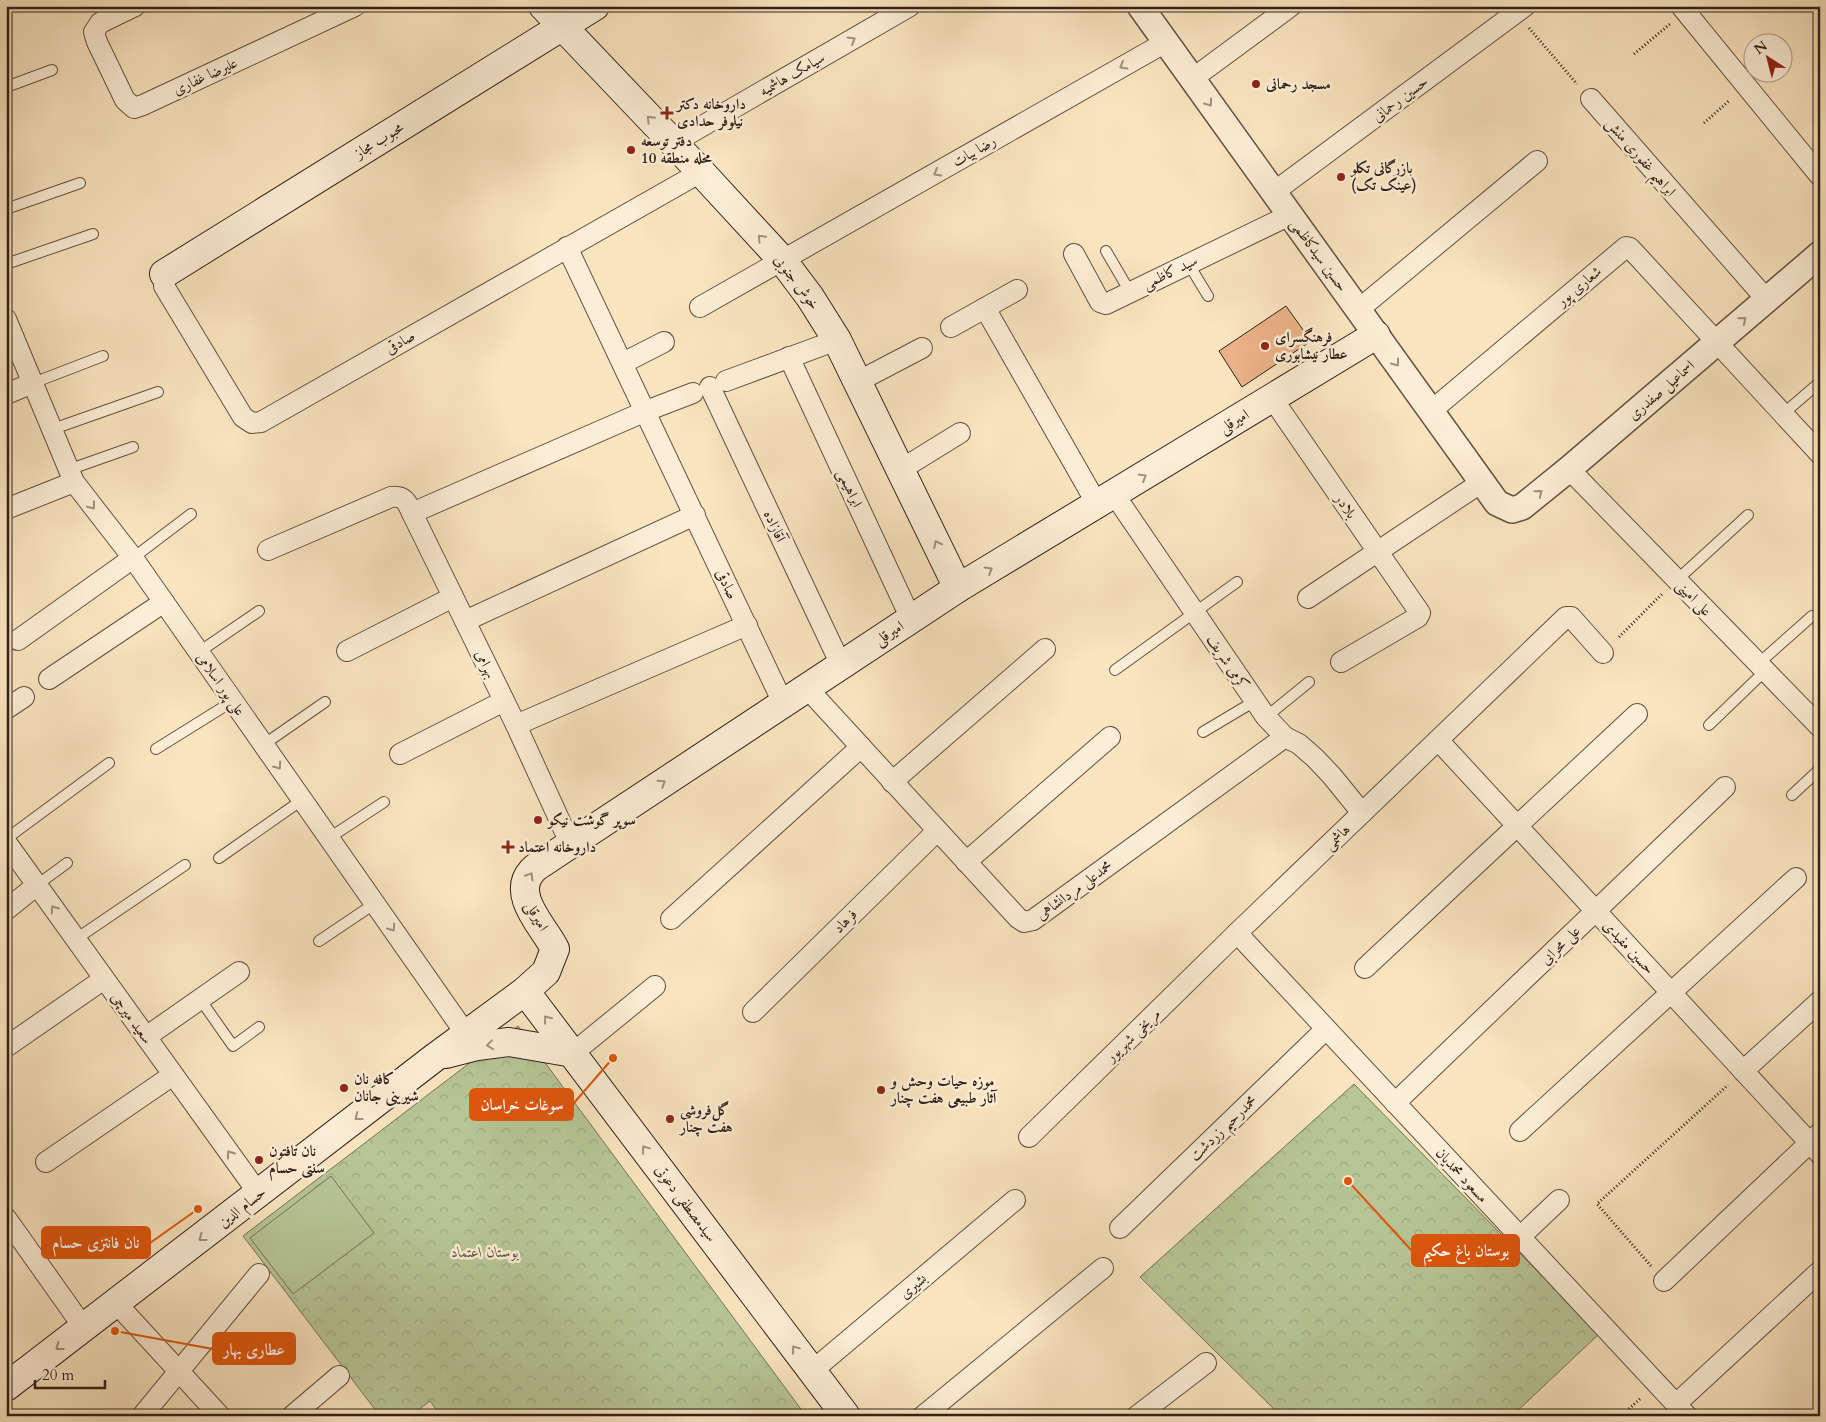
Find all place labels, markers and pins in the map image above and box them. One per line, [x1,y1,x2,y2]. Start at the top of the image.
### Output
place label: مسجد رحمانی [1265,74,1331,94]
marker: مسجد رحمانی [1250,78,1262,90]
place label: داروخانه دکتر نیلوفر حدادی [675,94,746,131]
marker: داروخانه دکتر نیلوفر حدادی [661,107,673,119]
place label: دفتر توسعه محله منطقه 10 [641,131,712,168]
marker: دفتر توسعه محله منطقه 10 [625,144,637,156]
place label: بازرگانی تکلو (عینک تک) [1349,158,1417,195]
marker: بازرگانی تکلو (عینک تک) [1335,171,1347,183]
place label: فرهنگسرای عطار نیشابوری [1275,327,1348,364]
marker: فرهنگسرای عطار نیشابوری [1259,340,1271,352]
place label: سوپر گوشت نیکو [546,810,636,830]
marker: سوپر گوشت نیکو [532,814,544,826]
place label: داروخانه اعتماد [518,837,596,857]
marker: داروخانه اعتماد [502,841,514,853]
place label: کافه نان شیرینی جانان [354,1069,419,1107]
place label: موزه حیات وحش و آثار طبیعی هفت چنار [889,1071,998,1108]
marker: کافه نان شیرینی جانان [338,1082,350,1094]
marker: موزه حیات وحش و آثار طبیعی هفت چنار [875,1084,887,1096]
callout: سوغات خراسان [470,1089,573,1120]
place label: گل‌فروشی هفت چنار [678,1100,733,1137]
marker: گل‌فروشی هفت چنار [664,1113,676,1125]
place label: نان تافتون سنتی حسام [269,1141,325,1181]
marker: نان تافتون سنتی حسام [253,1154,265,1166]
callout: نان فانتزی حسام [42,1227,150,1258]
callout: بوستان باغ حکیم [1412,1235,1519,1266]
callout: عطاری بهار [213,1333,295,1364]

